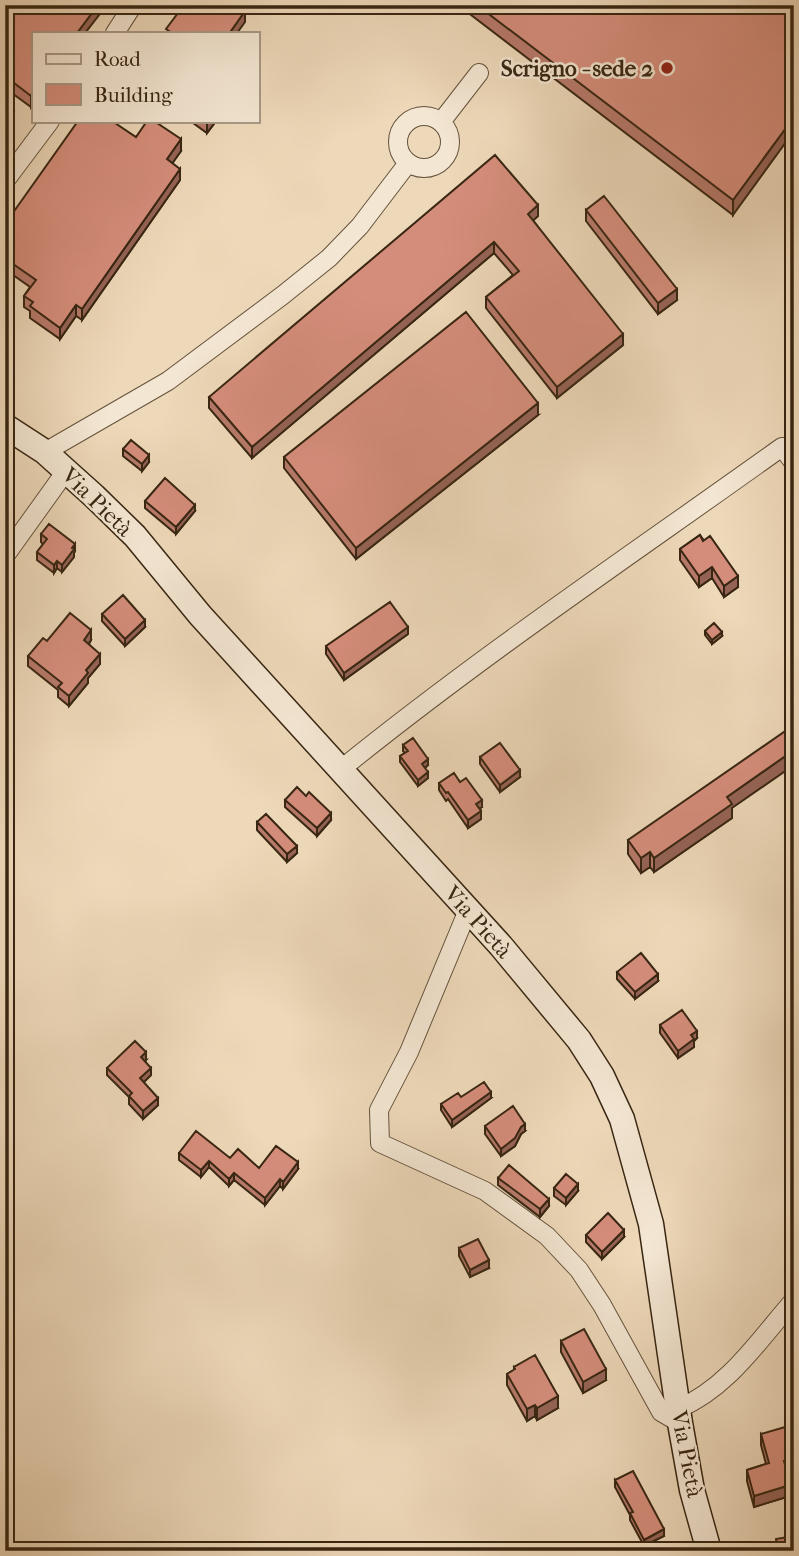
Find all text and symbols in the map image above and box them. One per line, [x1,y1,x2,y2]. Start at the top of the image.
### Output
legend [32,32,259,122]
text: Road [94,47,141,71]
place label: Scrigno - sede 2 [501,55,653,82]
marker: Scrigno - sede 2 [659,60,675,76]
text: Building [94,83,173,107]
street label: Via Pietà [55,461,138,543]
street label: Via Pietà [438,880,518,964]
street label: Via Pietà [665,1407,709,1500]

